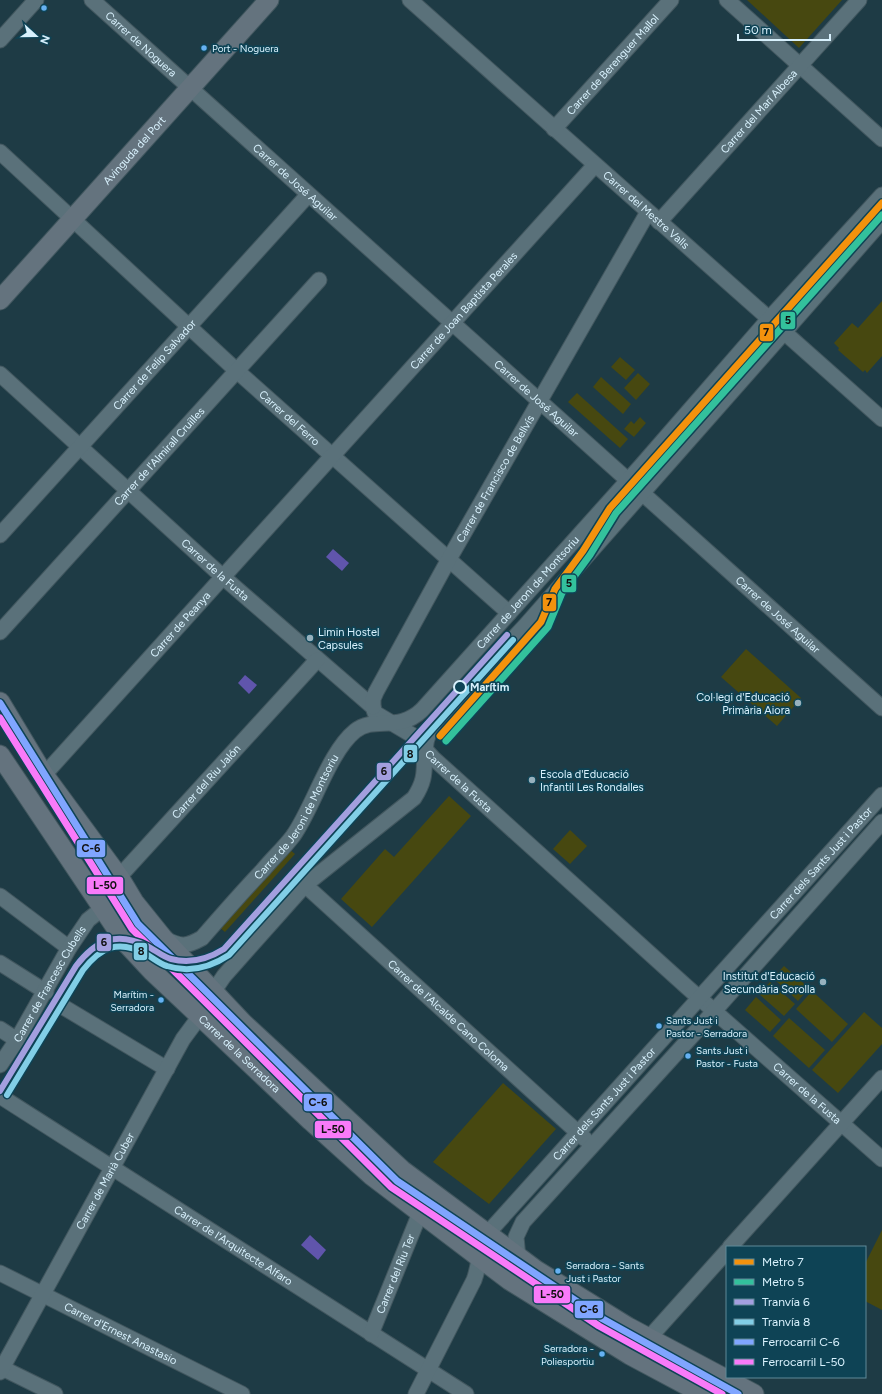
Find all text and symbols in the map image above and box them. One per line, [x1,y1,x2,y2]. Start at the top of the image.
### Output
unlabelled marker [39,3,49,13]
street label: Carrer de Noguera [103,9,180,79]
street label: Carrer de Berenguer Mallol [564,12,661,117]
north arrow [16,16,56,56]
scale bar [738,16,830,42]
text: 50 m [744,23,772,37]
text: N [37,33,52,46]
place label: Port - Noguera [212,42,279,55]
marker: Port - Noguera [199,43,209,53]
street label: Carrer del Marí Albesa [718,67,800,156]
street label: Avinguda del Port [100,114,168,187]
street label: Carrer de José Aguilar [250,141,340,224]
street label: Carrer del Mestre Valls [601,168,692,251]
street label: Carrer de Joan Baptista Perales [407,249,520,372]
line badge: 5 [780,311,796,330]
text: 5 [785,314,791,327]
street label: Carrer de Felip Salvador [110,316,199,412]
line badge: 7 [759,323,774,342]
text: 7 [763,326,769,339]
street label: Carrer de José Aguilar [492,357,582,440]
street label: Carrer del Ferro [257,387,323,448]
street label: Carrer de l'Almirall Cruïlles [111,404,207,508]
street label: Carrer de Francisco de Bellvís [453,413,537,545]
street label: Carrer de Jeroni de Montsoriu [474,533,582,651]
street label: Carrer de la Fusta [179,536,252,603]
street label: Carrer de José Aguilar [733,573,823,656]
line badge: 5 [561,574,577,593]
text: 5 [566,577,572,590]
street label: Carrer de Peanya [147,589,213,660]
line badge: 7 [542,593,557,612]
text: 7 [546,596,552,609]
place label: Limin Hostel Capsules [318,626,379,652]
marker: Limin Hostel Capsules [305,633,315,643]
marker: Marítim [453,680,467,694]
place label: Marítim [470,681,510,694]
place label: Col·legi d'Educació Primària Aiora [696,691,790,717]
marker: Col·legi d'Educació Primària Aiora [793,698,803,708]
street label: Carrer del Riu Jalón [169,742,243,821]
line badge: 8 [403,744,418,763]
street label: Carrer de la Fusta [422,747,495,815]
text: 8 [407,748,414,761]
street label: Carrer de Jeroni de Montsoriu [251,752,341,882]
line badge: 6 [376,762,392,781]
text: 6 [381,765,388,778]
place label: Escola d'Educació Infantil Les Rondalles [540,768,644,794]
marker: Escola d'Educació Infantil Les Rondalles [527,775,537,785]
street label: Carrer dels Sants Just i Pastor [767,804,875,922]
line badge: C-6 [76,839,106,858]
text: C-6 [82,842,101,855]
line badge: L-50 [86,876,124,895]
text: L-50 [93,879,117,892]
street label: Carrer de Francesc Cubells [11,923,89,1044]
line badge: 6 [96,933,112,952]
text: 6 [101,936,108,949]
line badge: 8 [133,942,148,961]
text: 8 [138,945,145,958]
street label: Carrer de l'Alcalde Cano Coloma [385,957,512,1074]
place label: Institut d'Educació Secundària Sorolla [723,970,815,996]
marker: Institut d'Educació Secundària Sorolla [818,977,828,987]
place label: Marítim - Serradora [110,988,154,1014]
marker: Marítim - Serradora [156,995,166,1005]
street label: Carrer de la Serradora [196,1012,283,1095]
place label: Sants Just i Pastor - Serradora [666,1014,747,1040]
marker: Sants Just i Pastor - Serradora [654,1021,664,1031]
place label: Sants Just i Pastor - Fusta [696,1044,758,1070]
street label: Carrer dels Sants Just i Pastor [550,1045,658,1163]
marker: Sants Just i Pastor - Fusta [683,1051,693,1061]
street label: Carrer de la Fusta [771,1060,844,1127]
line badge: C-6 [303,1093,333,1112]
text: C-6 [309,1096,328,1109]
line badge: L-50 [314,1120,352,1139]
text: L-50 [321,1123,345,1136]
street label: Carrer de Marià Cuber [73,1130,137,1232]
street label: Carrer de l'Arquitecte Alfaro [172,1203,295,1288]
street label: Carrer del Riu Ter [374,1232,417,1315]
legend [726,1246,866,1378]
text: Metro 7 [762,1255,804,1269]
place label: Serradora - Sants Just i Pastor [566,1259,644,1285]
marker: Serradora - Sants Just i Pastor [553,1266,563,1276]
text: Metro 5 [762,1275,804,1289]
line badge: L-50 [533,1285,571,1304]
text: L-50 [540,1288,564,1301]
text: Tranvía 6 [762,1295,810,1309]
street label: Carrer d'Ernest Anastasio [62,1300,179,1367]
line badge: C-6 [574,1300,604,1319]
text: C-6 [580,1303,599,1316]
text: Tranvía 8 [762,1315,810,1329]
text: Ferrocarril C-6 [762,1335,840,1349]
place label: Serradora - Poliesportiu [541,1342,594,1368]
marker: Serradora - Poliesportiu [597,1349,607,1359]
text: Ferrocarril L-50 [762,1355,845,1369]

